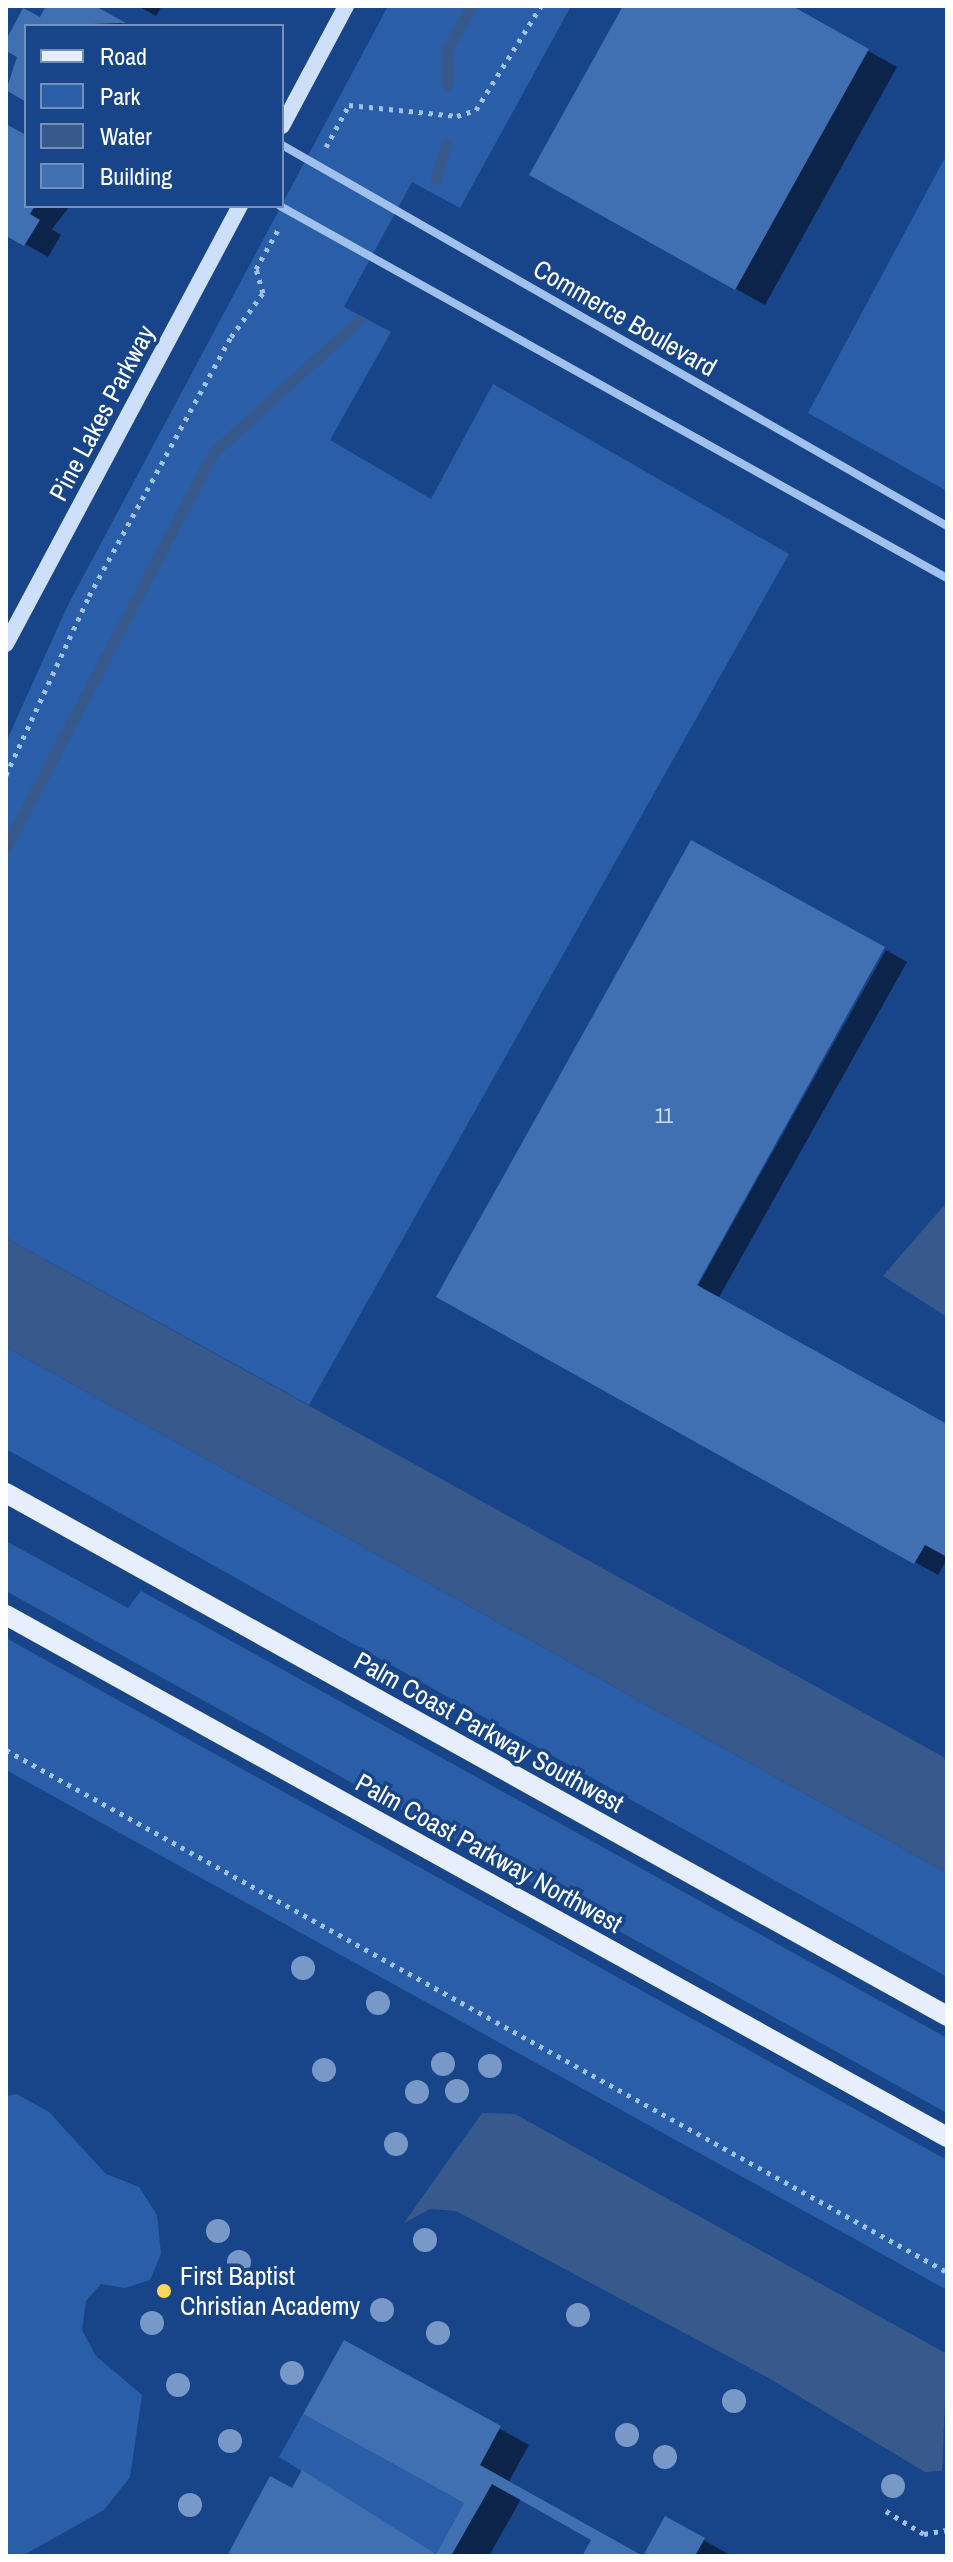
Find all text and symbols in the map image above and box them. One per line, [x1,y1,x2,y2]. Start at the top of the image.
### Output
legend [24,24,284,208]
text: Road [100,40,147,72]
text: Park [100,80,140,112]
text: Water [100,120,152,152]
text: Building [100,160,172,192]
street label: Commerce Boulevard [528,253,722,383]
street label: Pine Lakes Parkway [43,320,161,506]
house number: 11 [655,1103,673,1129]
street label: Palm Coast Parkway Southwest [349,1645,629,1819]
street label: Palm Coast Parkway Northwest [350,1767,628,1939]
place label: First Baptist Christian Academy [180,2260,361,2322]
marker: First Baptist Christian Academy [155,2282,173,2300]

